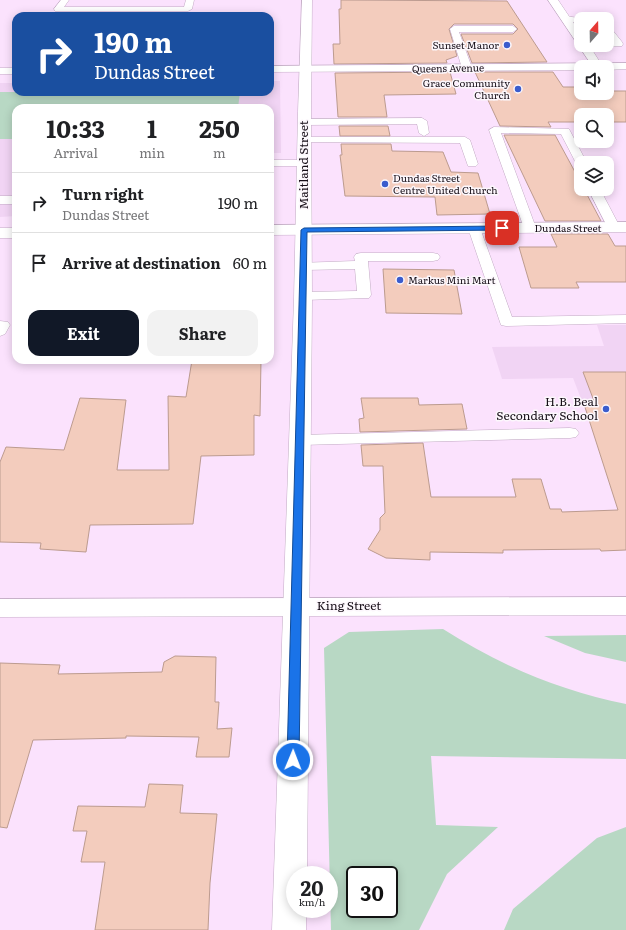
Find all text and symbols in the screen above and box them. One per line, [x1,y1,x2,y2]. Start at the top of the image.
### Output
north arrow [574,12,614,52]
map controls [574,12,614,196]
text: 190 m [94,20,172,62]
icon: right [28,28,80,80]
place label: Sunset Manor [432,37,499,52]
marker: Sunset Manor [502,40,512,50]
text: Dundas Street [94,58,215,85]
street label: Queens Avenue [412,59,484,76]
button: sound [574,60,614,100]
place label: Grace Community Church [423,75,510,102]
marker: Grace Community Church [513,84,523,94]
button: search [574,108,614,148]
text: 10:33 [46,110,105,145]
text: 1 [147,110,157,145]
text: 250 [199,110,240,145]
street label: Maitland Street [294,120,312,210]
text: Arrival [53,143,98,162]
text: min [139,143,165,162]
text: m [213,143,226,162]
button: layers [574,156,614,196]
place label: Dundas Street Centre United Church [393,170,498,197]
marker: Dundas Street Centre United Church [380,179,390,189]
text: Turn right [62,182,144,205]
text: 190 m [218,191,258,214]
icon: right [28,192,50,214]
text: Dundas Street [62,205,149,224]
pin [485,211,519,245]
icon: arrive [491,217,513,239]
street label: Dundas Street [534,220,602,235]
text: Arrive at destination [62,251,221,274]
text: 60 m [233,251,267,274]
icon: arrive [28,252,50,274]
place label: Markus Mini Mart [408,272,496,287]
marker: Markus Mini Mart [395,275,405,285]
button: Exit [28,310,139,356]
button: Share [147,310,258,356]
place label: H.B. Beal Secondary School [496,392,598,424]
marker: H.B. Beal Secondary School [601,404,611,414]
street label: King Street [317,596,381,614]
position arrow [272,739,314,781]
speed limit sign: 30 [346,866,398,918]
text: 20 [300,872,324,902]
text: km/h [299,894,325,909]

